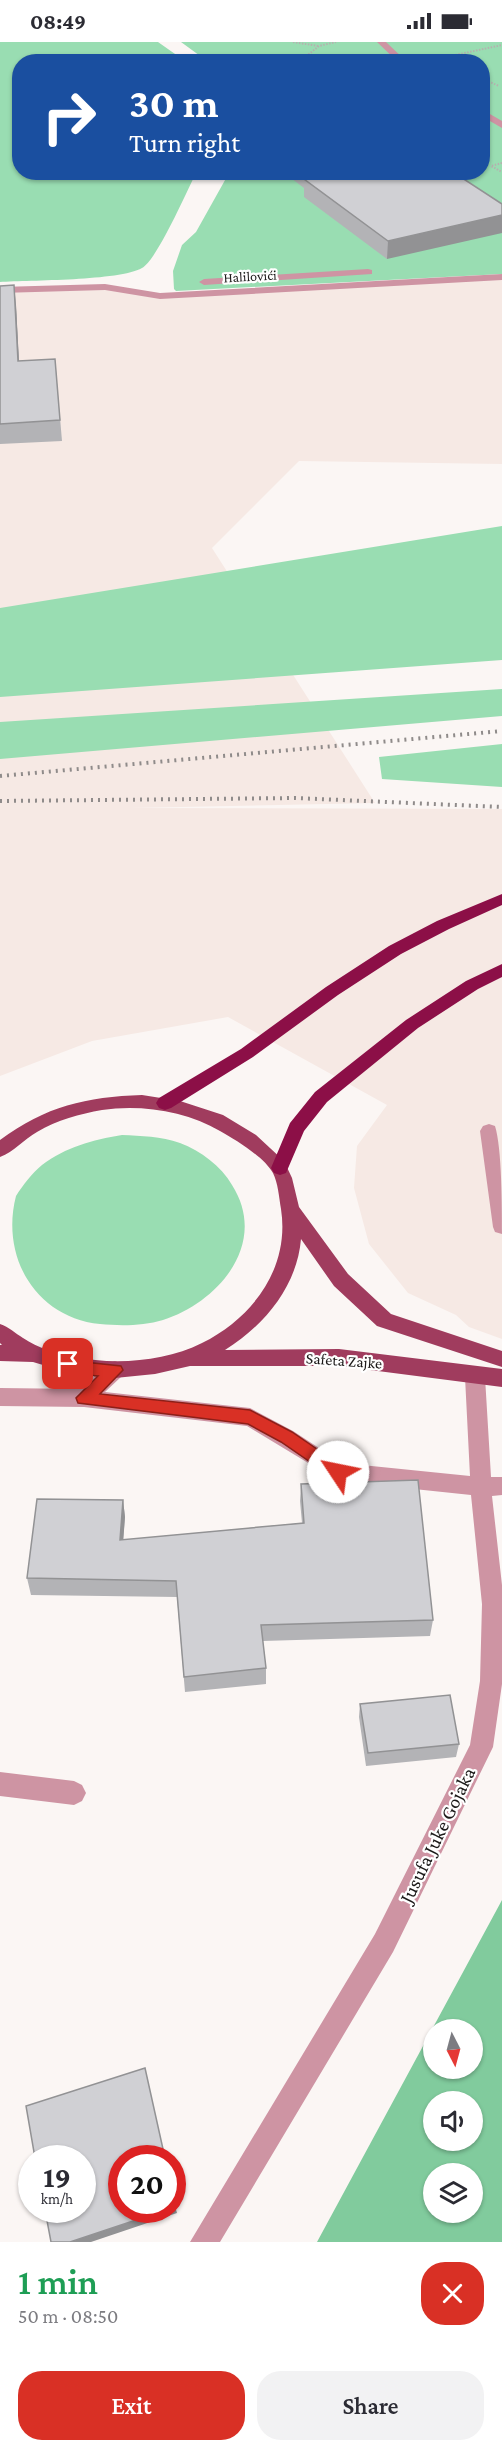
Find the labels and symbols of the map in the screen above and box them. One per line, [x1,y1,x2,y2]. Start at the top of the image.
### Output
street label: Halilovići [223,267,277,285]
pin [42,1338,93,1389]
street label: Safeta Zajke [305,1349,383,1373]
position arrow [306,1440,370,1504]
street label: Jusufa Juke Gojaka [394,1764,480,1909]
north arrow [423,2019,483,2079]
speed limit sign: 20 [108,2145,186,2223]

